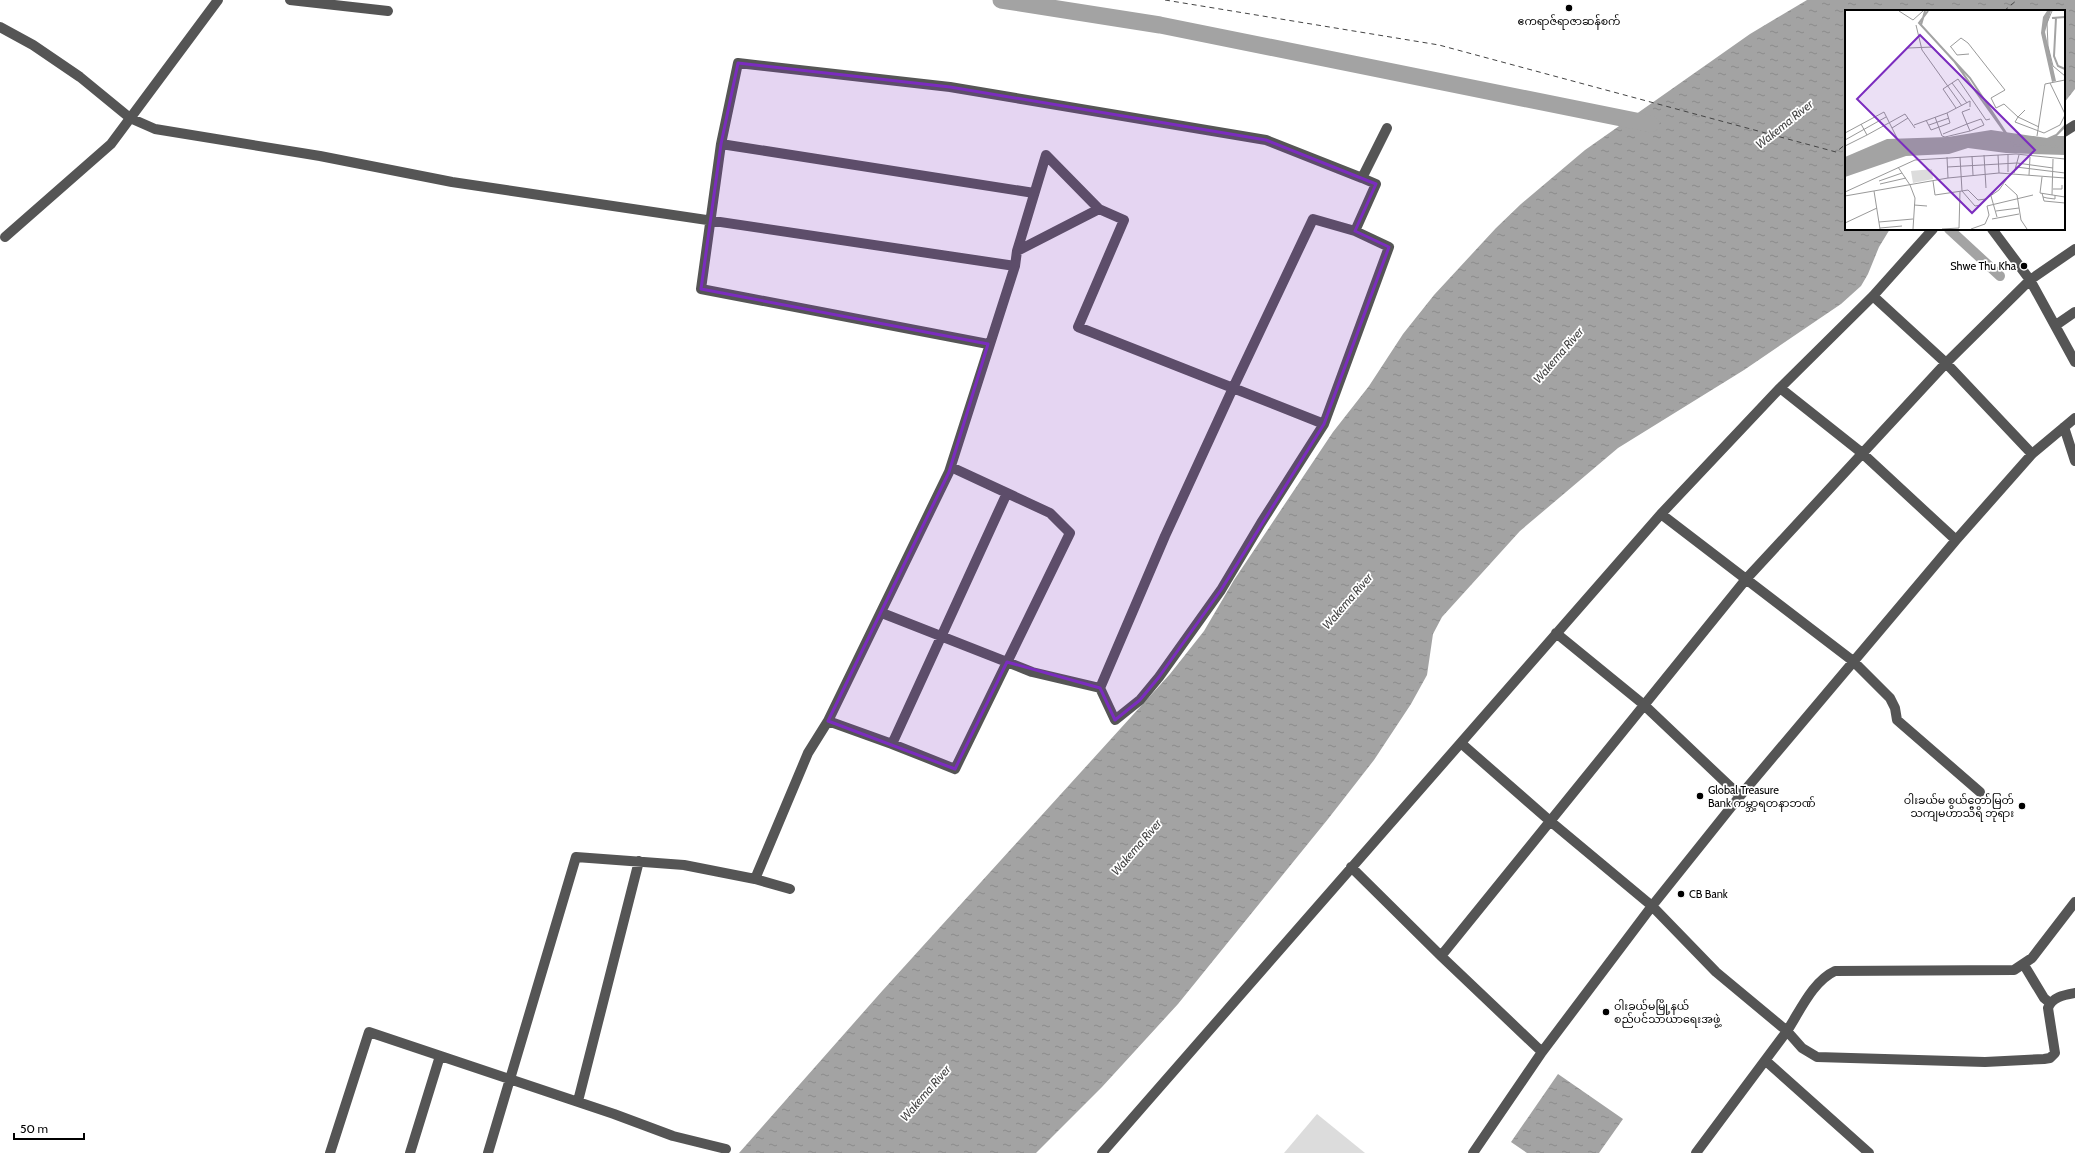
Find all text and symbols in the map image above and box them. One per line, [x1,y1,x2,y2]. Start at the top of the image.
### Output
marker: ဧကရာဇ်ရာဇာဆန်စက် [1564,3,1574,13]
inset map [1845,10,2065,230]
place label: ဧကရာဇ်ရာဇာဆန်စက် [1518,14,1620,30]
water label: Wakema River [1752,96,1817,152]
place label: Shwe Thu Kha [1950,259,2017,273]
marker: Shwe Thu Kha [2019,261,2029,271]
water label: Wakema River [1530,323,1587,386]
water label: Wakema River [1319,569,1376,632]
place label: Global Treasure Bank ကမ္ဘာ့ရတနာဘဏ် [1708,783,1816,812]
marker: Global Treasure Bank ကမ္ဘာ့ရတနာဘဏ် [1695,791,1705,801]
place label: ဝါးခယ်မ စွယ်တော်မြတ် သကျမဟာသီရိ ဘုရား [1904,793,2014,822]
marker: ဝါးခယ်မ စွယ်တော်မြတ် သကျမဟာသီရိ ဘုရား [2017,801,2027,811]
water label: Wakema River [1108,815,1165,878]
place label: CB Bank [1689,887,1728,901]
marker: CB Bank [1676,889,1686,899]
place label: ဝါးခယ်မမြို့နယ် စည်ပင်သာယာရေးအဖွဲ့ [1614,999,1722,1028]
marker: ဝါးခယ်မမြို့နယ် စည်ပင်သာယာရေးအဖွဲ့ [1601,1007,1611,1017]
water label: Wakema River [897,1061,954,1124]
scale bar [14,1115,84,1141]
text: 50 m [20,1121,48,1136]

